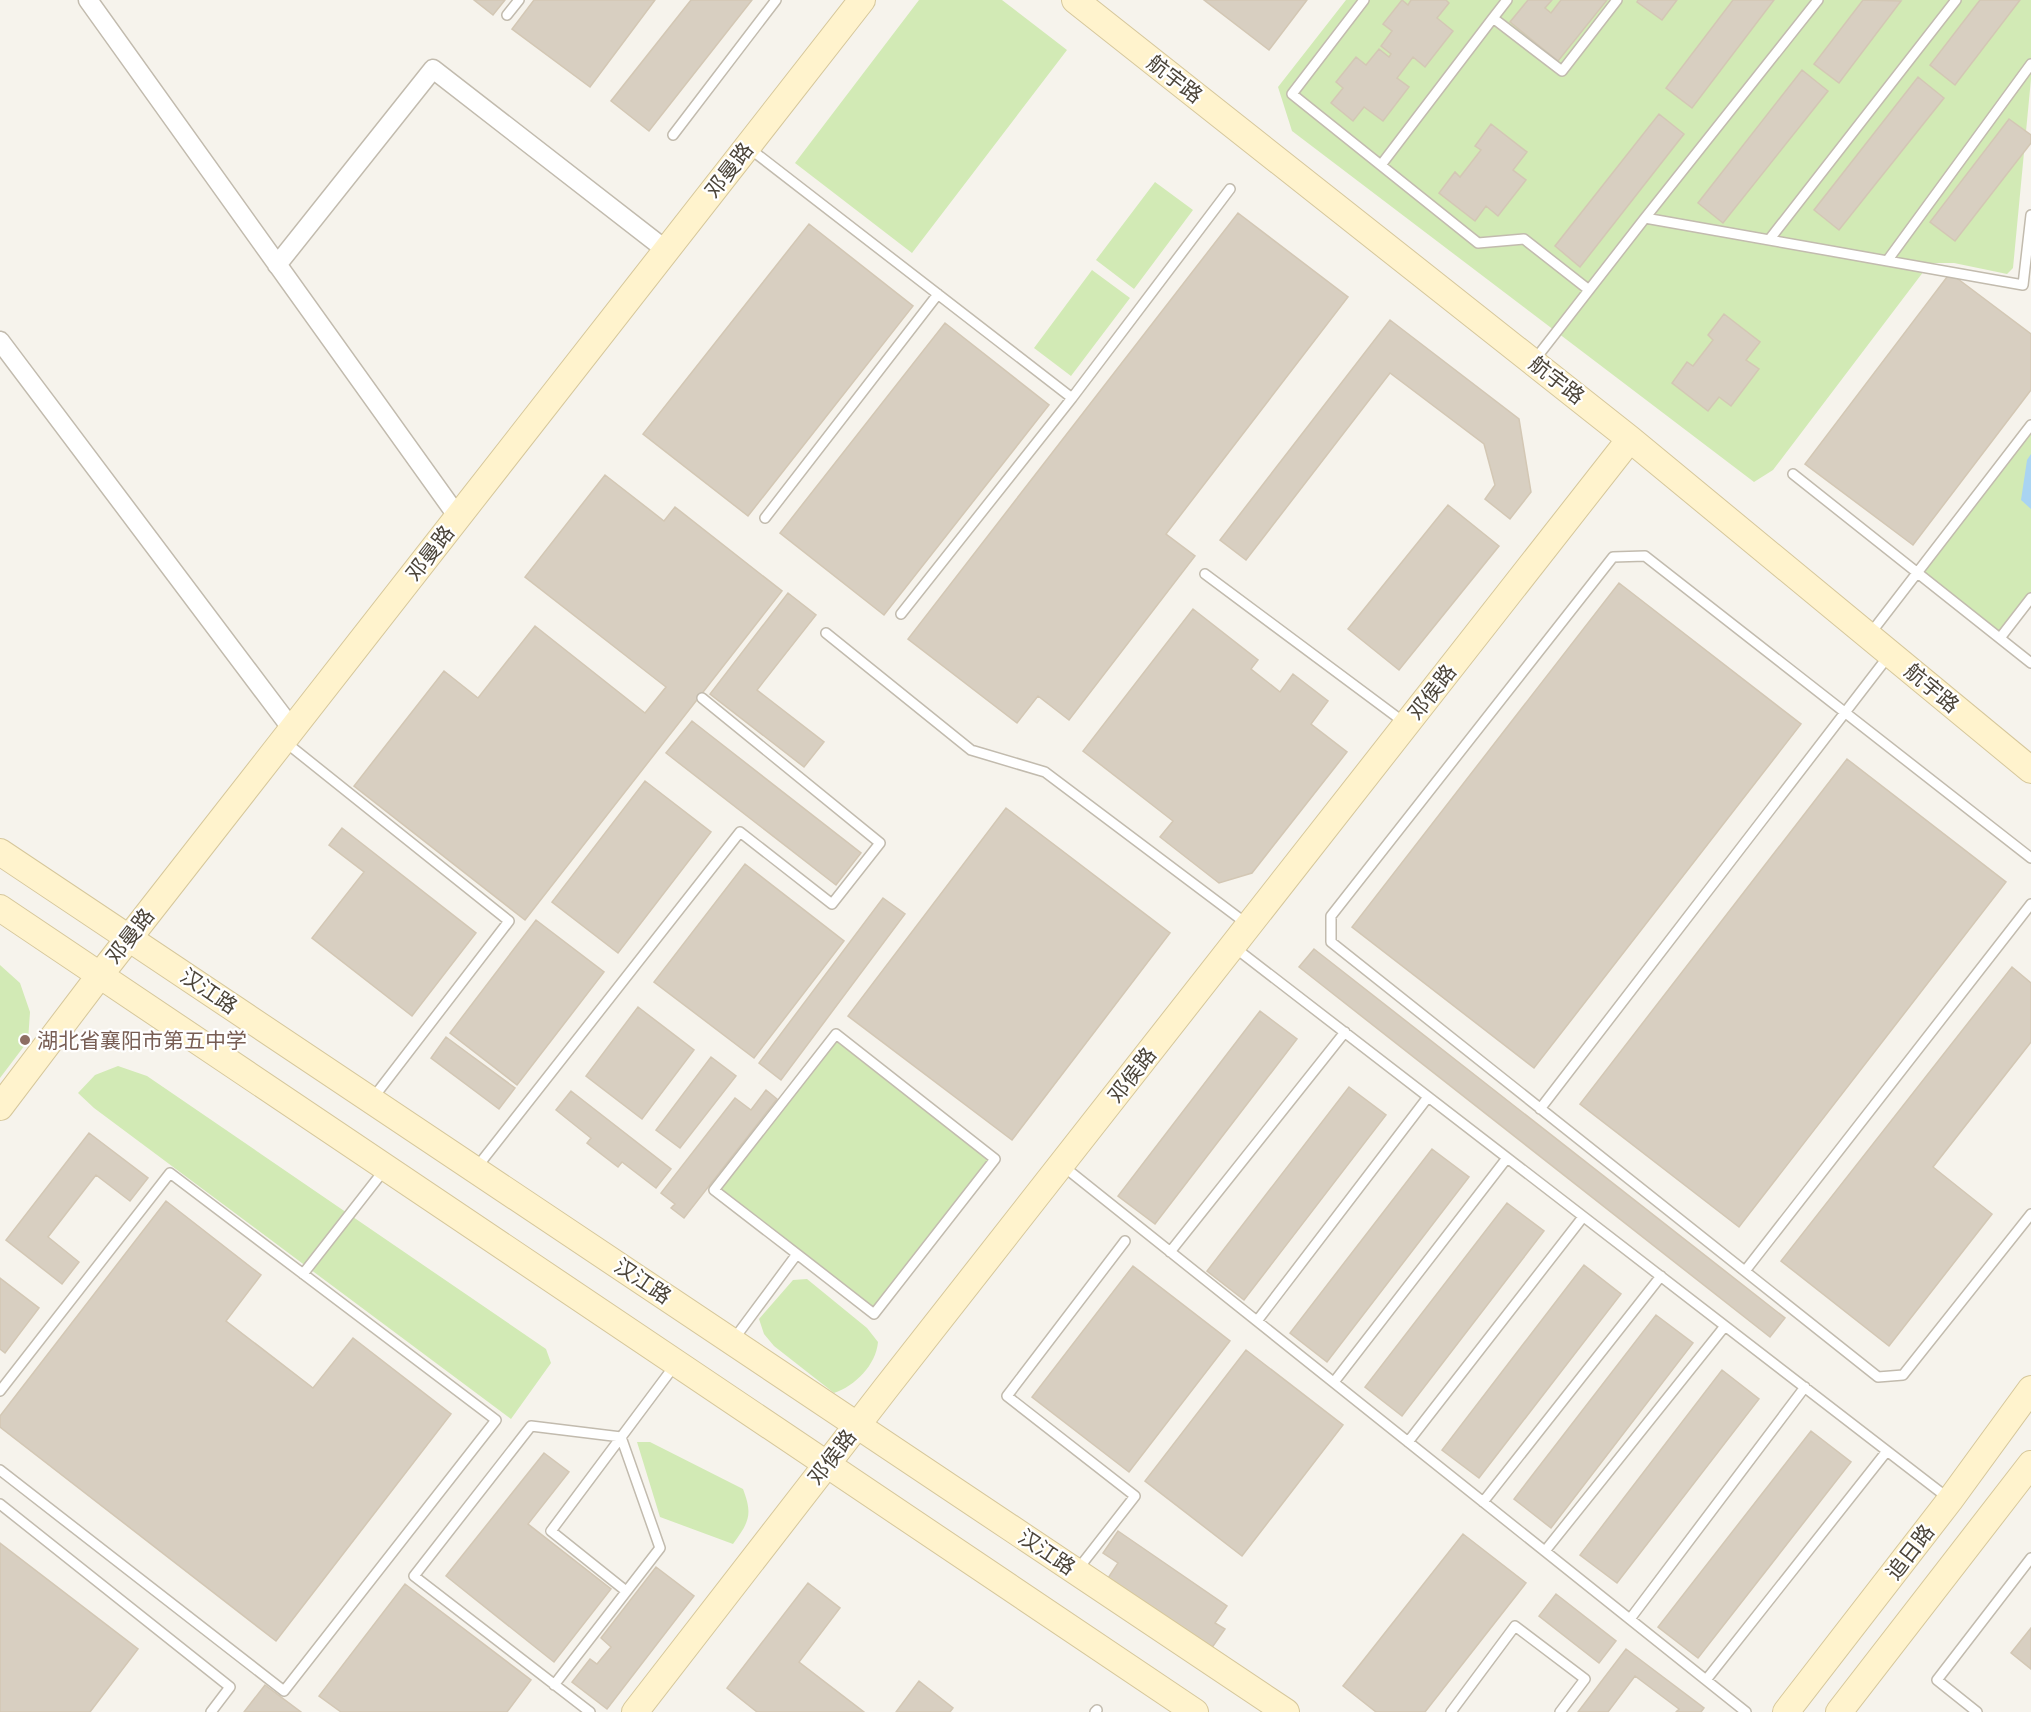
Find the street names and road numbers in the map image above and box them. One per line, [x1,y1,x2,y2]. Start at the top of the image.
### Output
street label: 航宇路 [1143,51,1207,107]
street label: 邓曼路 [701,138,757,202]
street label: 航宇路 [1525,352,1589,408]
street label: 邓曼路 [402,521,458,585]
street label: 航宇路 [1900,659,1964,717]
street label: 邓侯路 [1404,660,1460,724]
street label: 邓曼路 [102,904,158,968]
street label: 汉江路 [176,964,242,1018]
street label: 邓侯路 [1104,1043,1160,1107]
street label: 汉江路 [610,1254,676,1308]
street label: 邓侯路 [804,1425,860,1489]
street label: 追日路 [1882,1520,1938,1584]
street label: 汉江路 [1014,1525,1080,1579]

